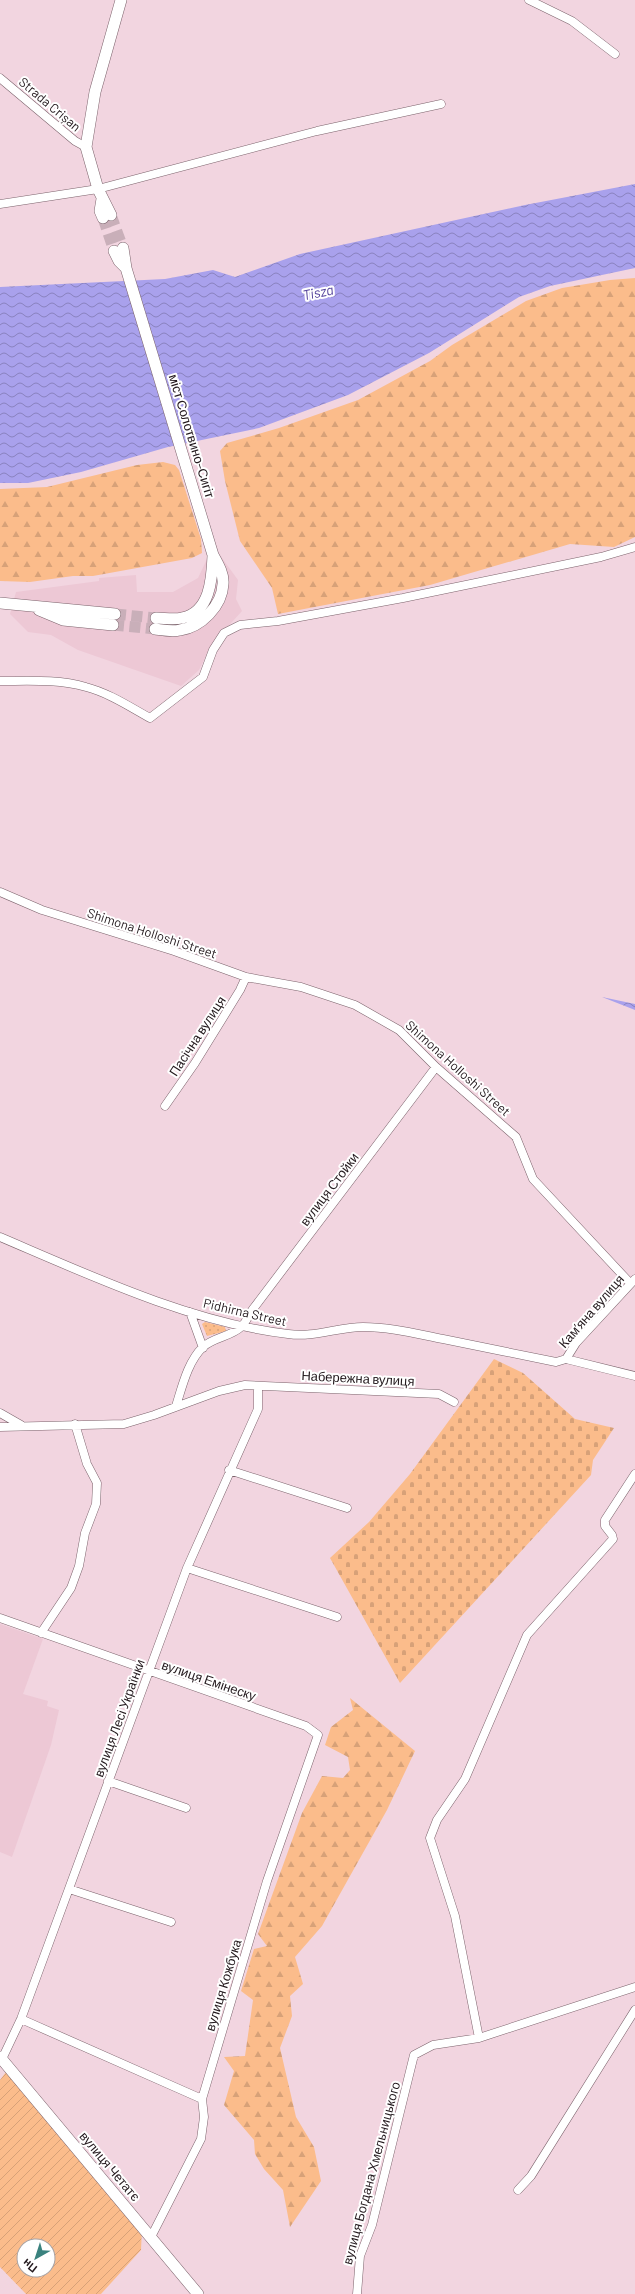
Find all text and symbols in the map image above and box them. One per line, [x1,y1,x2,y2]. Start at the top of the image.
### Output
street label: Strada Crișan [16,73,84,135]
water label: Tisza [301,280,335,304]
street label: міст Солотвино–Сигіт [166,372,218,500]
street label: Shimona Holloshi Street [85,904,219,962]
street label: Пасічна вулиця [165,993,229,1079]
street label: Shimona Holloshi Street [402,1017,514,1119]
street label: вулиця Стойки [296,1149,362,1229]
street label: Камʼяна вулиця [555,1271,627,1351]
street label: Pidhirna Street [202,1295,288,1329]
street label: Набережна вулиця [301,1367,415,1389]
street label: вулиця Емінеску [160,1656,259,1704]
street label: вулиця Лесі Українки [90,1657,148,1779]
street label: вулиця Кожбука [201,1936,245,2033]
street label: вулиця Богдана Хмельницького [339,2080,403,2266]
street label: вулиця Четатє [76,2128,144,2204]
north arrow [16,2238,56,2278]
text: Пн [20,2257,39,2276]

